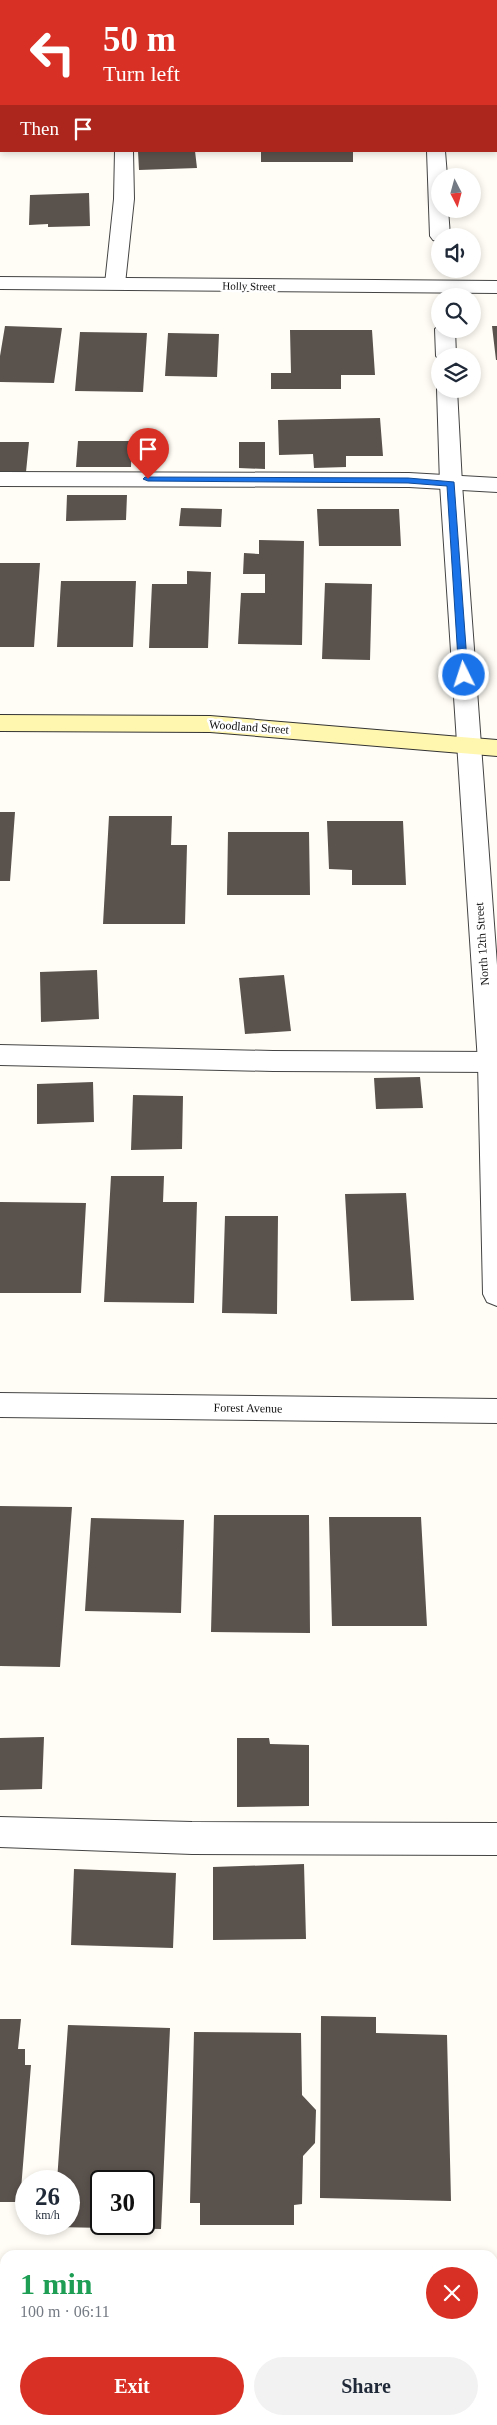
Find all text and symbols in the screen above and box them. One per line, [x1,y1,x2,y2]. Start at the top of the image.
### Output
icon: left [20,20,85,85]
text: 50 m [103,20,176,59]
text: Turn left [103,61,180,86]
icon: arrive [69,115,97,143]
text: Then [20,118,59,139]
north arrow [431,168,481,218]
map controls [431,168,481,398]
button: sound [431,228,481,278]
street label: Holly Street [222,280,276,292]
button: search [431,288,481,338]
button: layers [431,348,481,398]
pin [127,428,169,479]
icon: arrive [134,435,162,463]
position arrow [437,648,489,700]
street label: Woodland Street [209,717,290,737]
street label: North 12th Street [472,901,492,986]
street label: Forest Avenue [214,1400,282,1416]
speed limit sign: 30 [90,2170,155,2235]
text: 26 [35,2183,60,2210]
text: km/h [35,2208,60,2222]
text: 1 min [20,2267,93,2300]
button: close [426,2267,478,2319]
text: 100 m · 06:11 [20,2303,110,2320]
button: Exit [20,2357,244,2415]
button: Share [254,2357,478,2415]

